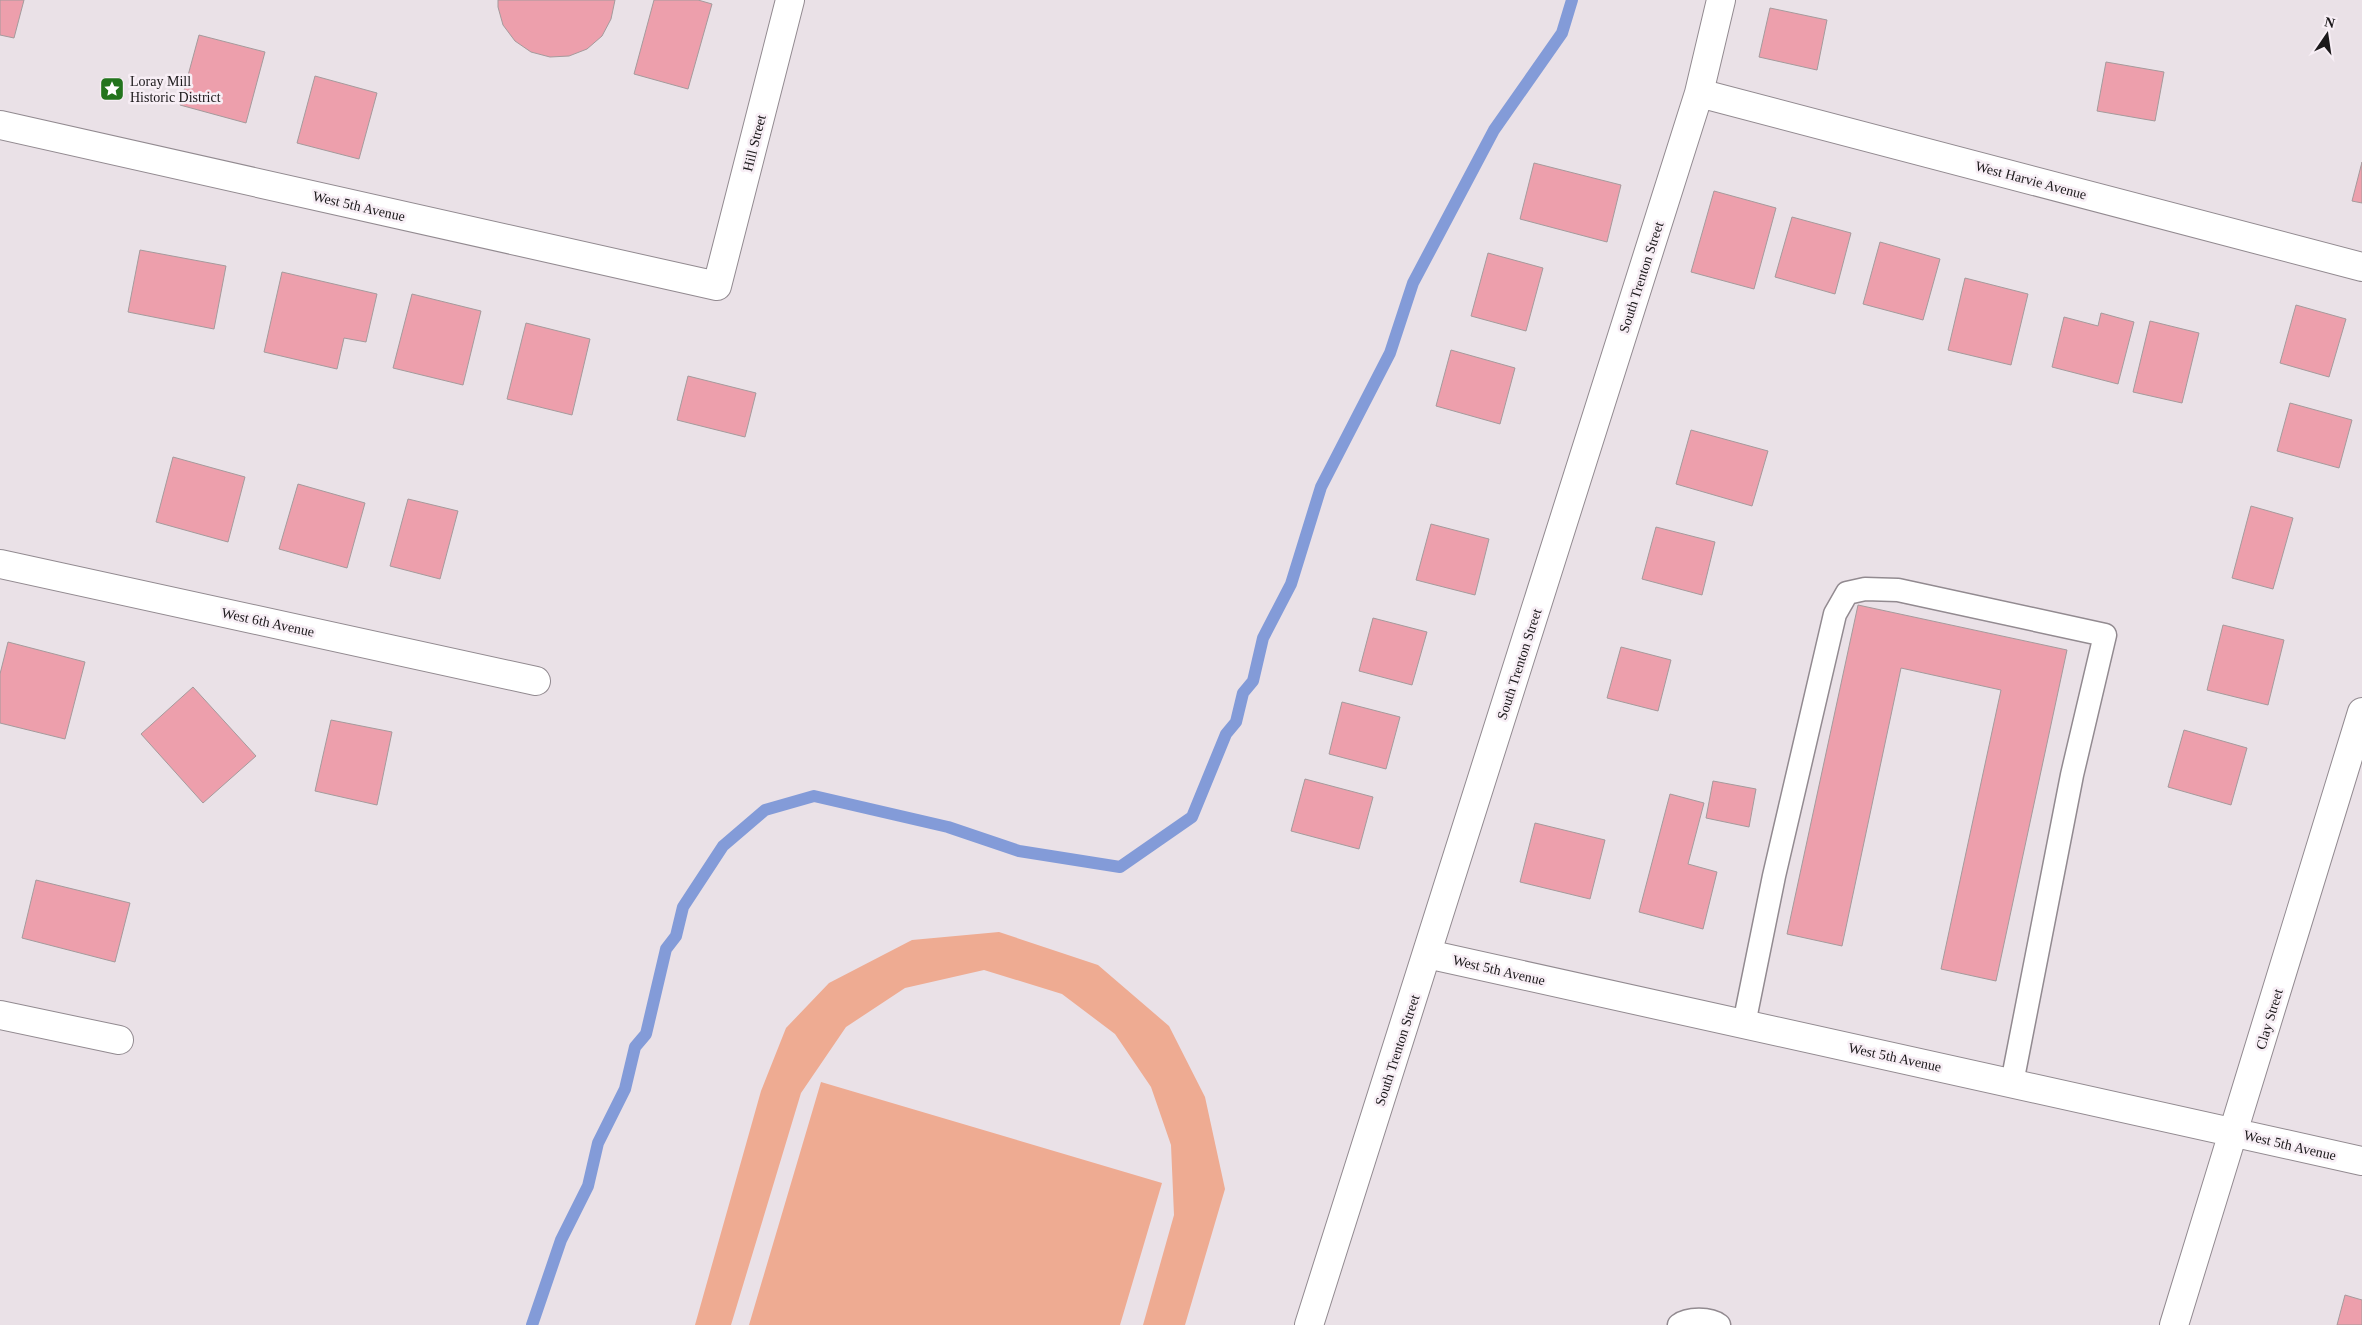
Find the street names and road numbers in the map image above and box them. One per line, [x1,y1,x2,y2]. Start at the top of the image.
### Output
street label: Hill Street [740,113,769,173]
street label: West Harvie Avenue [1974,158,2088,203]
street label: West 5th Avenue [311,189,406,224]
street label: South Trenton Street [1616,220,1667,335]
street label: West 6th Avenue [220,605,316,640]
street label: South Trenton Street [1494,607,1545,722]
street label: West 5th Avenue [1451,953,1546,988]
street label: Clay Street [2253,987,2286,1051]
street label: South Trenton Street [1372,993,1423,1108]
street label: West 5th Avenue [1847,1040,1943,1075]
street label: West 5th Avenue [2242,1128,2337,1163]

